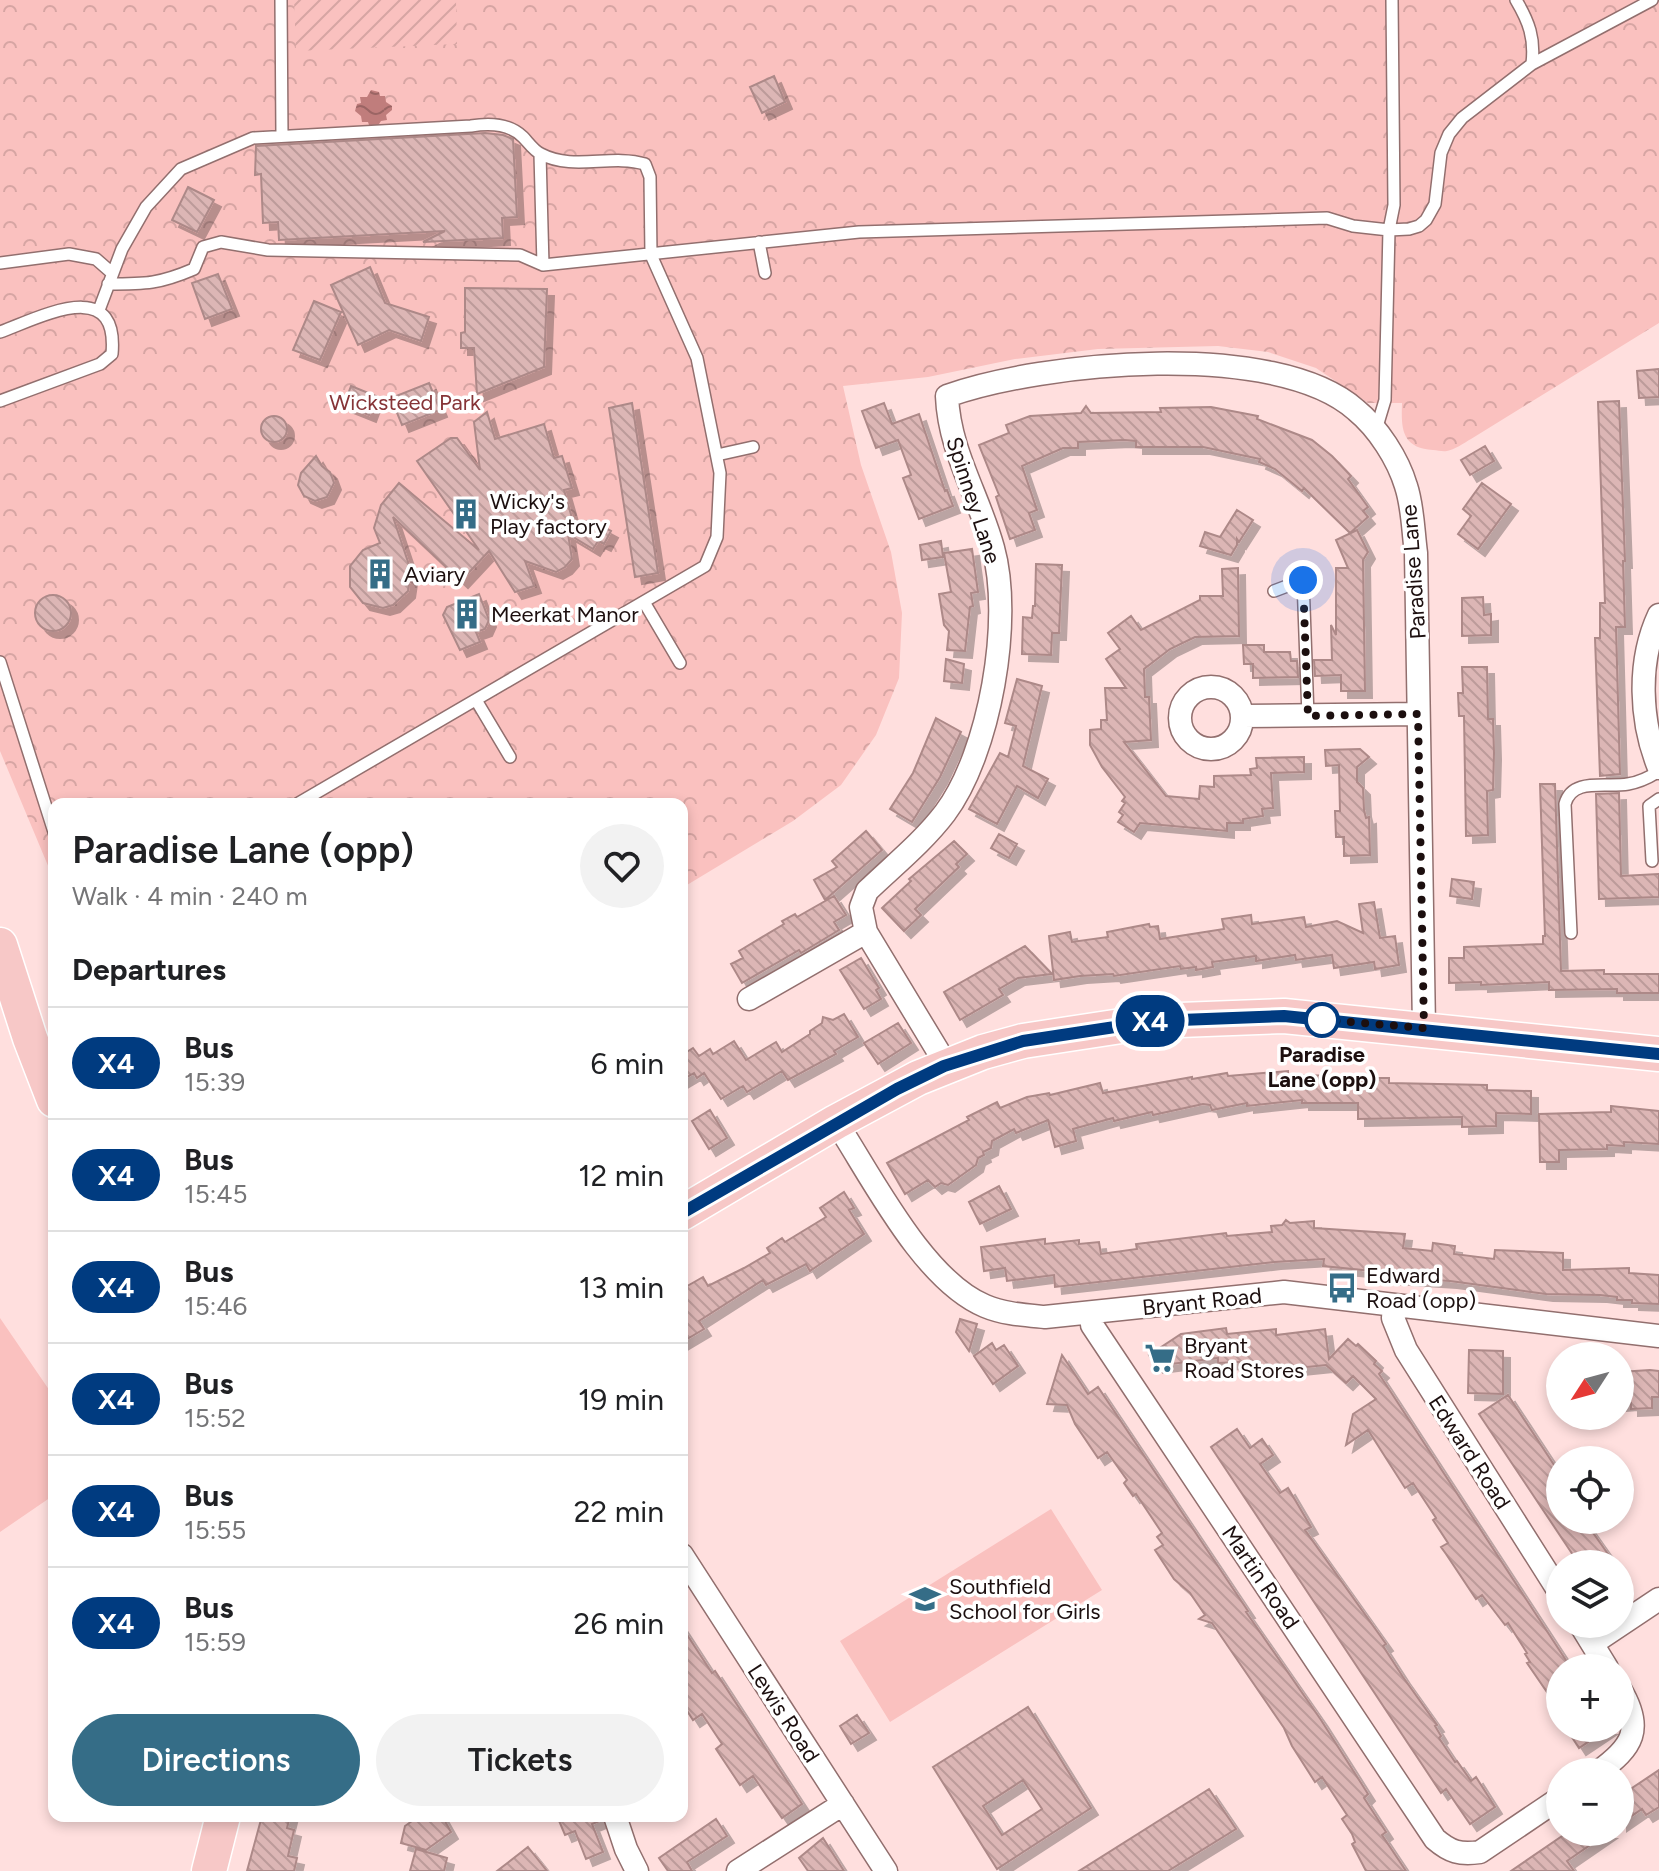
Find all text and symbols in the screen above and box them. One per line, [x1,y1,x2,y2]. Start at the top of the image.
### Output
park label: Wicksteed Park [329,389,481,416]
street label: Spinney Lane [940,433,1007,567]
place label: Wicky's Play factory [490,488,607,540]
building icon: Wicky's Play factory [449,497,483,531]
street label: Paradise Lane [1395,504,1432,640]
building icon: Aviary [363,557,397,591]
your location [1283,560,1323,600]
place label: Aviary [404,561,466,588]
building icon: Meerkat Manor [450,597,484,631]
place label: Meerkat Manor [491,601,639,628]
button: heart [580,824,664,908]
text: Paradise Lane (opp) [72,827,414,873]
text: Walk · 4 min · 240 m [72,880,308,912]
text: Departures [72,951,226,988]
line badge: X4 [1114,995,1186,1047]
marker: Paradise Lane (opp) [1305,1003,1339,1037]
text: X4 [1132,1004,1168,1038]
text: Bus [184,1029,233,1066]
place label: Paradise Lane (opp) [1268,1041,1376,1093]
text: 6 min [590,1045,664,1082]
text: X4 [98,1046,134,1080]
text: 15:39 [184,1066,245,1098]
text: Bus [184,1141,233,1178]
text: 12 min [578,1157,664,1194]
text: X4 [98,1158,134,1192]
text: 15:45 [184,1178,247,1210]
text: Bus [184,1253,233,1290]
place label: Edward Road (opp) [1366,1262,1476,1314]
text: 13 min [579,1269,664,1306]
text: X4 [98,1270,134,1304]
bus stop icon: Edward Road (opp) [1325,1271,1359,1305]
street label: Bryant Road [1141,1282,1263,1321]
text: 15:46 [184,1290,247,1322]
place label: Bryant Road Stores [1184,1332,1304,1384]
supermarket icon: Bryant Road Stores [1143,1341,1177,1375]
north arrow [1546,1342,1634,1430]
map controls [1546,1342,1634,1846]
text: Bus [184,1365,233,1402]
text: 19 min [578,1381,664,1418]
text: X4 [98,1382,134,1416]
street label: Edward Road [1423,1390,1516,1514]
text: 15:52 [184,1402,246,1434]
button: locate [1546,1446,1634,1534]
text: Bus [184,1477,233,1514]
text: 22 min [574,1493,664,1530]
text: X4 [98,1494,134,1528]
text: 15:55 [184,1514,246,1546]
street label: Martin Road [1216,1520,1305,1634]
button: layers [1546,1550,1634,1638]
place label: Southfield School for Girls [949,1573,1101,1625]
school or university icon: Southfield School for Girls [908,1582,942,1616]
text: Bus [184,1589,233,1626]
text: 26 min [574,1605,664,1642]
text: X4 [98,1606,134,1640]
text: 15:59 [184,1626,246,1658]
button: + [1546,1654,1634,1742]
street label: Lewis Road [742,1659,825,1768]
button: Directions [72,1714,360,1806]
button: Tickets [376,1714,664,1806]
button: − [1546,1758,1634,1846]

